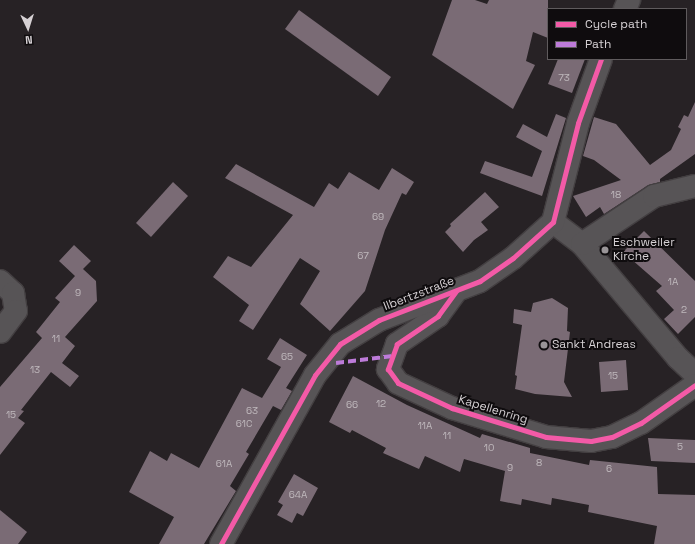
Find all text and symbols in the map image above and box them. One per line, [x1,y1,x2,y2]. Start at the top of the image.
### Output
north arrow [8,8,48,48]
legend [547,8,687,60]
text: Cycle path [585,16,647,32]
text: N [25,33,33,47]
text: Path [585,36,611,52]
house number: 73 [558,72,570,84]
house number: 18 [611,189,621,201]
house number: 69 [372,211,384,223]
place label: Eschweiler Kirche [613,236,675,264]
marker: Eschweiler Kirche [600,245,610,255]
house number: 67 [357,250,369,262]
street label: Ilbertzstraße [382,274,456,314]
house number: 1A [668,276,678,288]
house number: 9 [75,287,81,299]
house number: 2 [681,304,687,316]
house number: 11 [52,333,60,345]
place label: Sankt Andreas [552,338,636,352]
marker: Sankt Andreas [539,340,549,350]
house number: 65 [281,351,293,363]
house number: 13 [30,364,40,376]
house number: 15 [608,370,618,382]
street label: Kapellenring [457,393,529,427]
house number: 12 [376,398,386,410]
house number: 66 [346,399,358,411]
house number: 63 [246,405,258,417]
house number: 15 [6,409,16,421]
house number: 61C [236,418,252,430]
house number: 11A [418,420,432,432]
house number: 11 [443,430,451,442]
house number: 5 [677,441,683,453]
house number: 10 [484,442,494,454]
house number: 8 [536,457,542,469]
house number: 61A [216,458,232,470]
house number: 9 [507,462,513,474]
house number: 6 [606,463,612,475]
house number: 64A [289,489,307,501]

